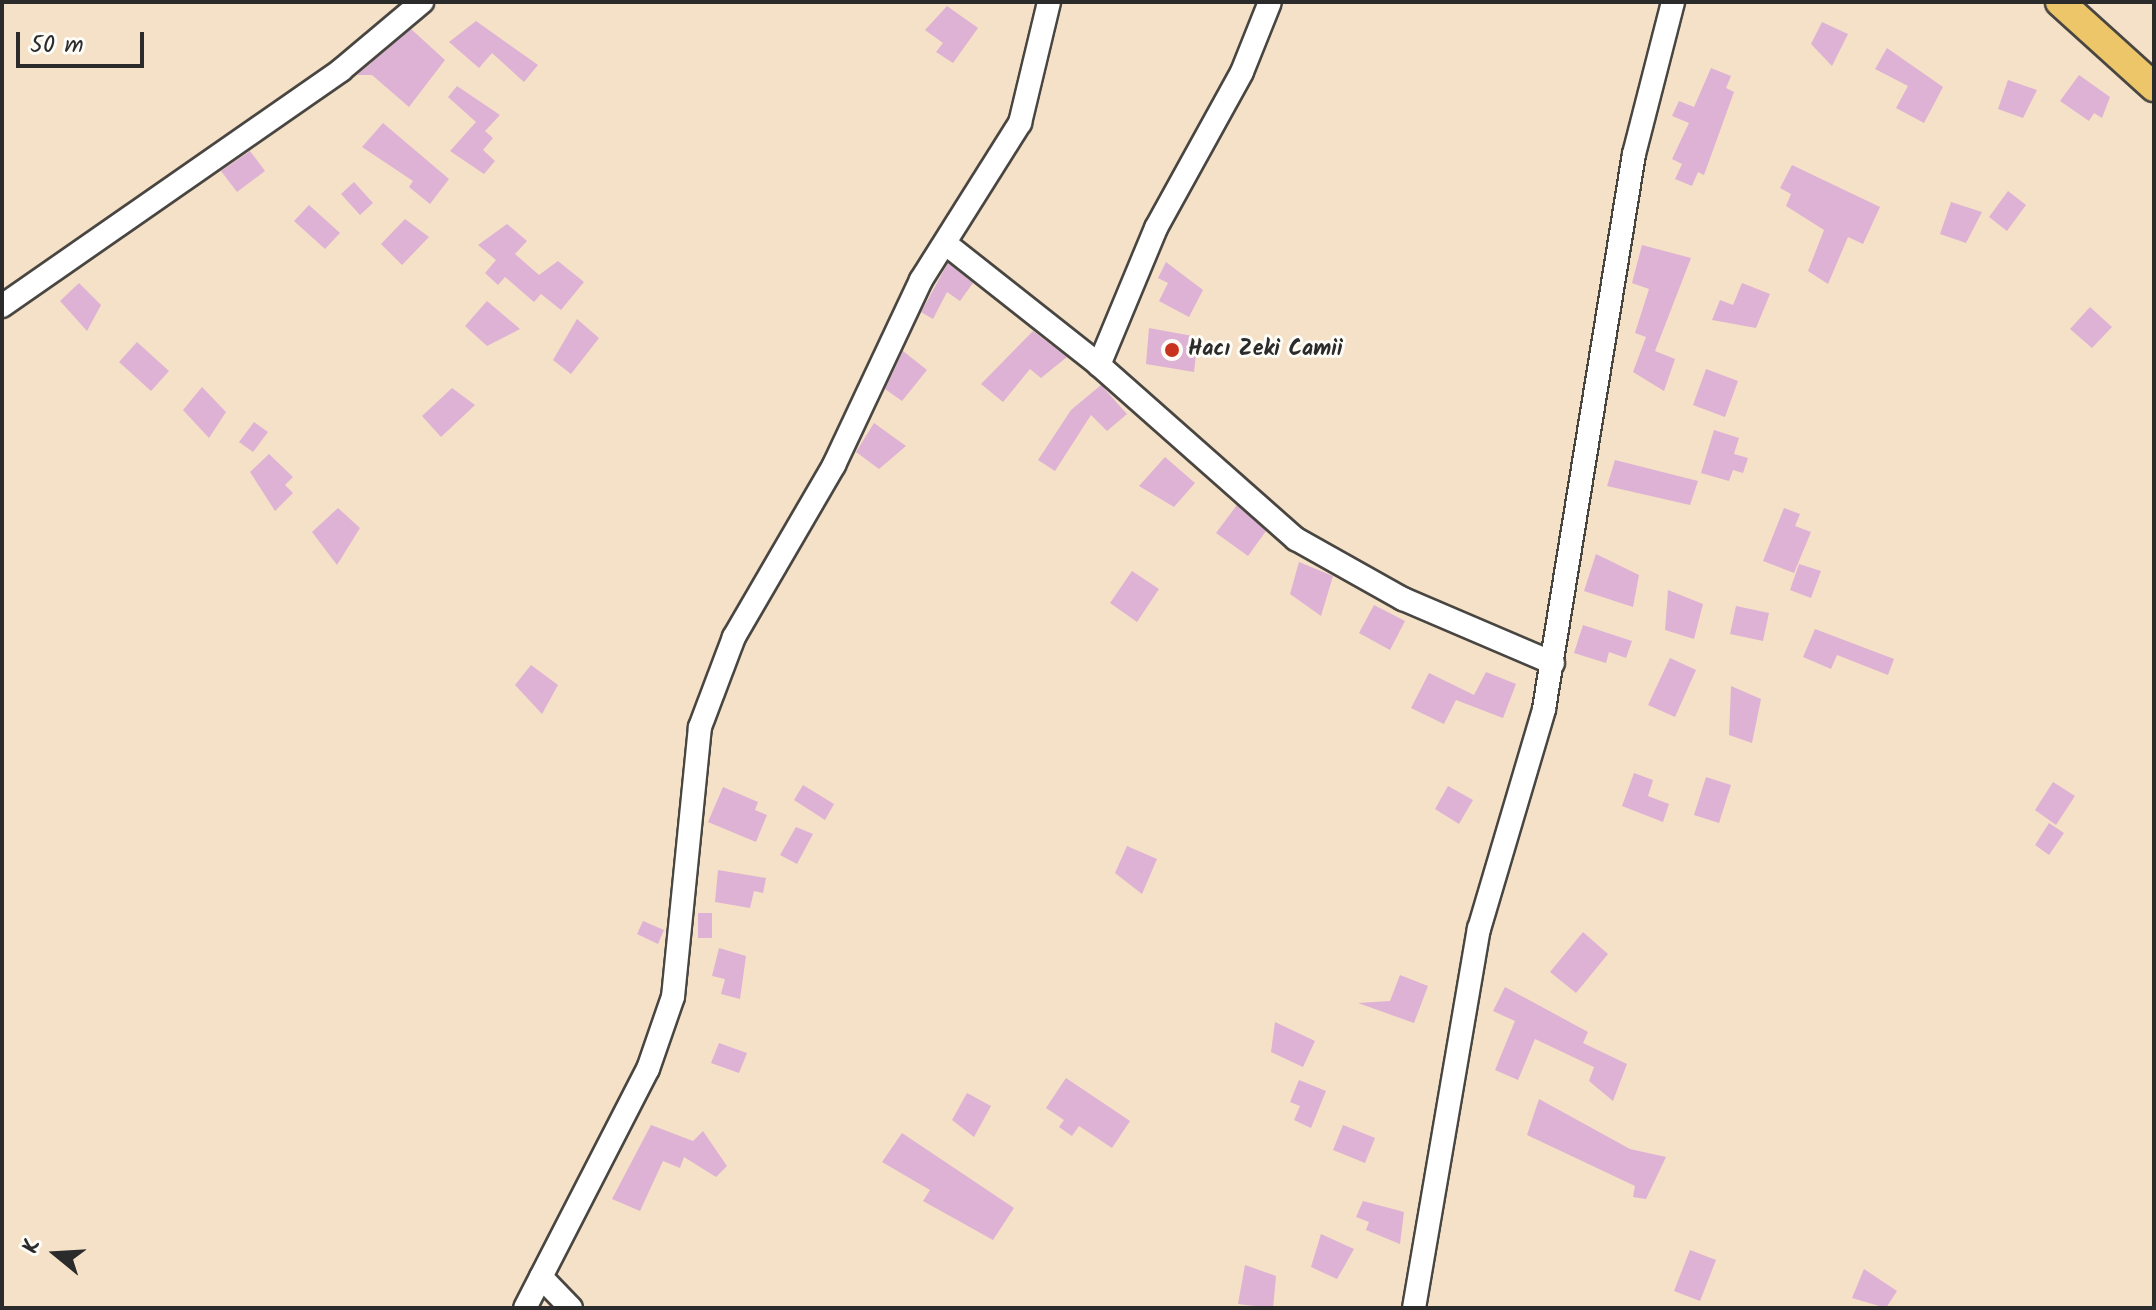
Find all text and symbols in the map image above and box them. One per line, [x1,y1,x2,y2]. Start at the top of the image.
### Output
scale bar [20,16,148,66]
text: 50 m [30,26,84,65]
place label: Hacı Zeki Camii [1188,337,1343,363]
marker: Hacı Zeki Camii [1163,341,1181,359]
north arrow [16,1214,96,1294]
text: K [14,1235,51,1258]

